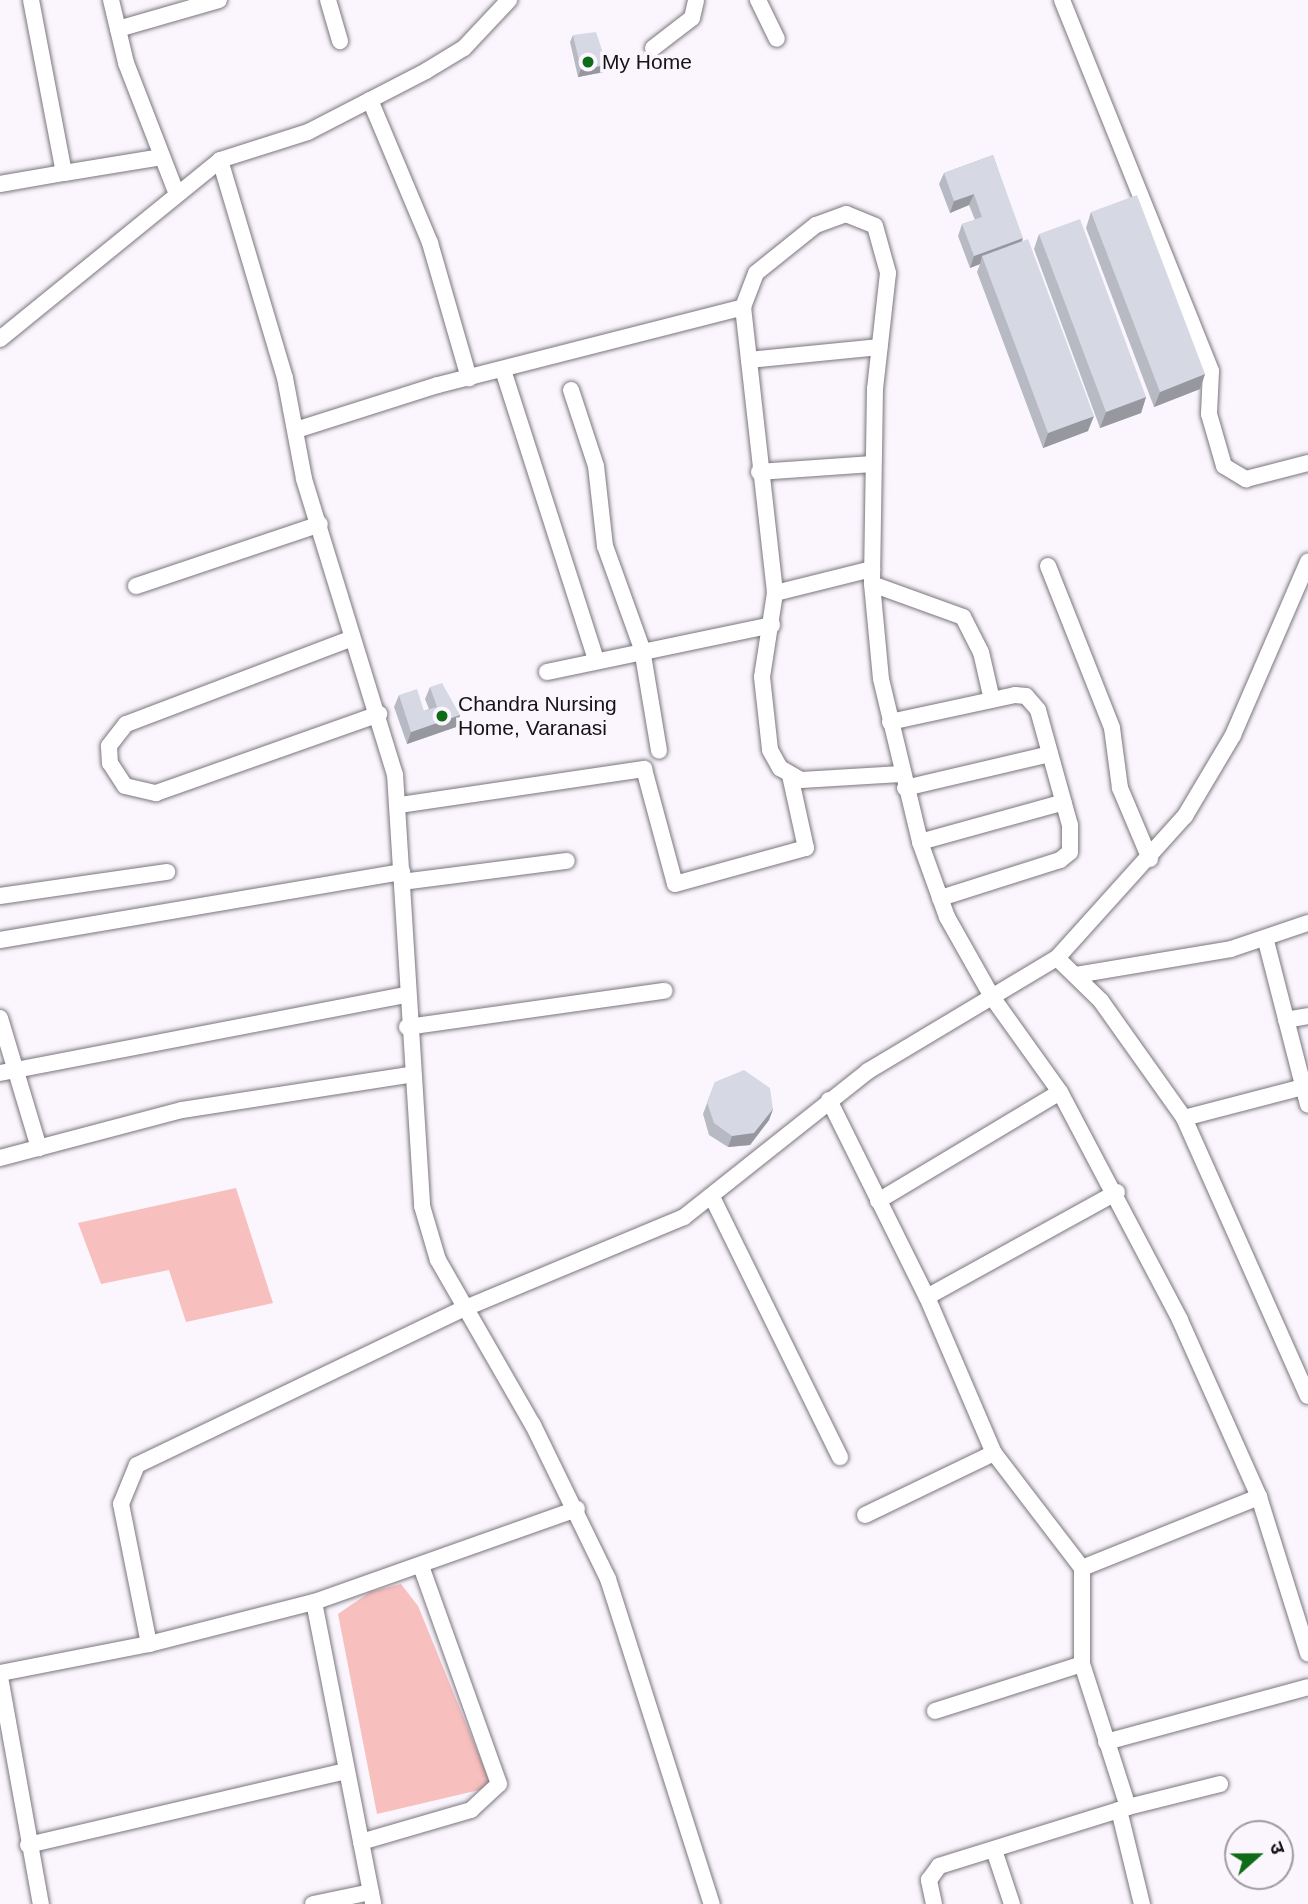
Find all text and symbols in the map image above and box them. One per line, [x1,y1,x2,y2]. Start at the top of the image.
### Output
place label: My Home [602,49,692,75]
marker: My Home [580,54,596,70]
place label: Chandra Nursing Home, Varanasi [458,691,617,741]
marker: Chandra Nursing Home, Varanasi [432,706,452,726]
north arrow [1224,1820,1294,1890]
text: उ [1265,1839,1289,1857]

